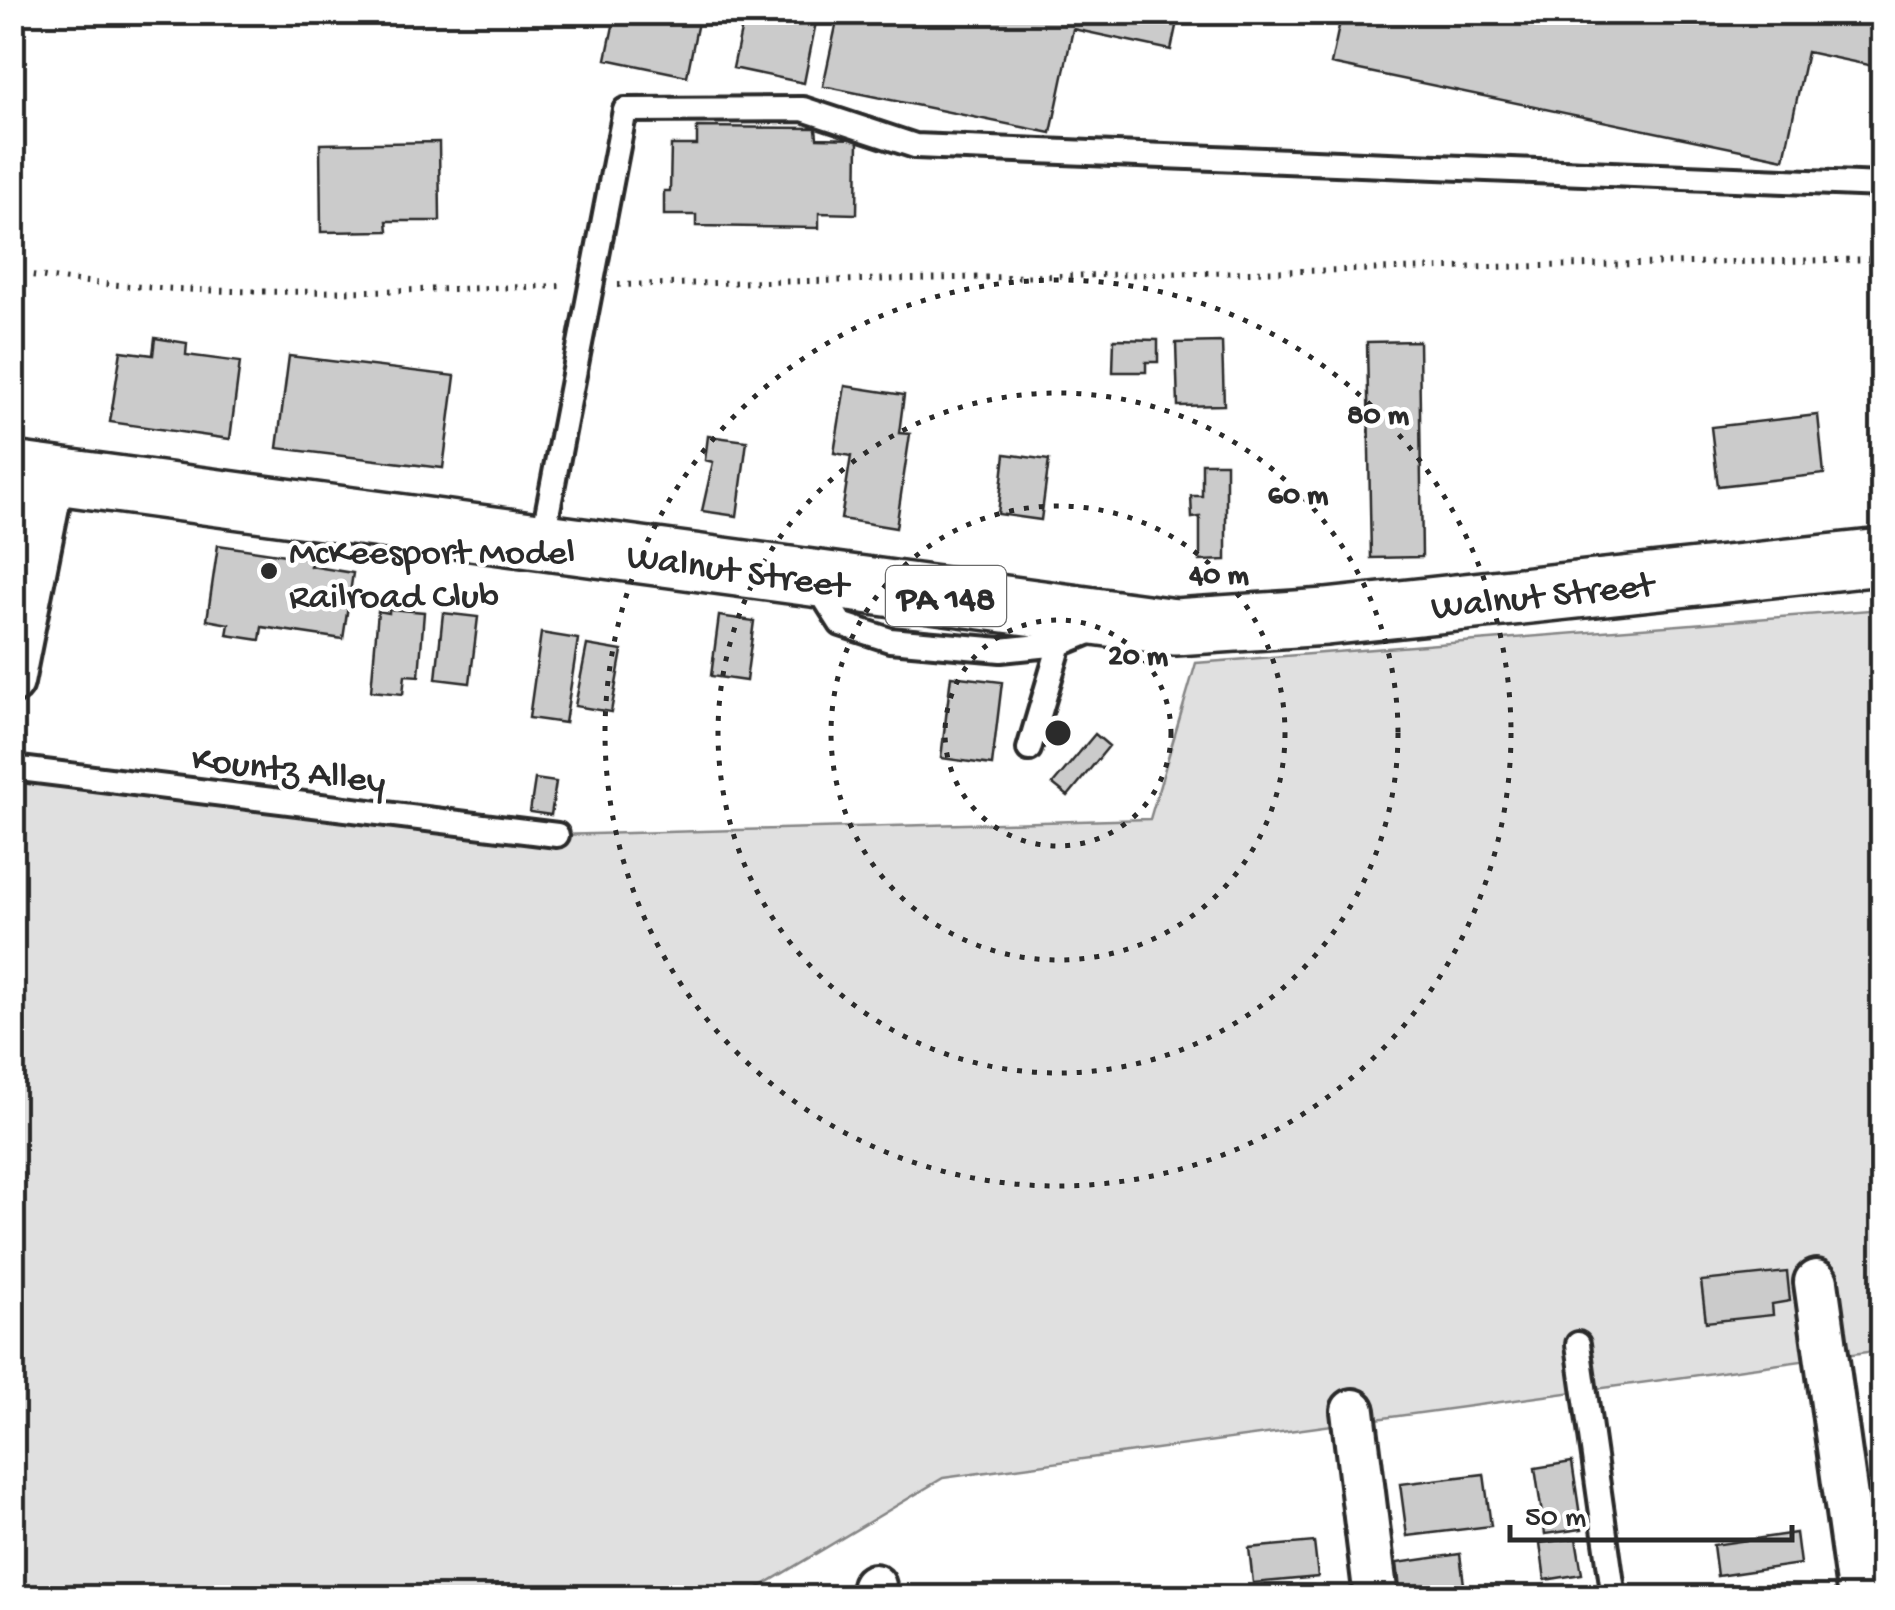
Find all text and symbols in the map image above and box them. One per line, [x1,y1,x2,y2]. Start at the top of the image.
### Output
text: 80 m [1347,400,1410,435]
text: 60 m [1268,480,1329,515]
place label: McKeesport Model Railroad Club [289,533,575,621]
street label: Walnut Street [623,537,854,612]
marker: McKeesport Model Railroad Club [258,560,280,582]
text: 40 m [1188,560,1250,595]
street label: Walnut Street [1429,565,1660,633]
road number: PA 148 [886,566,1006,626]
text: 20 m [1108,641,1169,676]
centre of rings [1040,715,1076,751]
street label: Kountz Alley [189,739,388,807]
scale bar [1510,1480,1792,1542]
text: 50 m [1525,1502,1586,1537]

